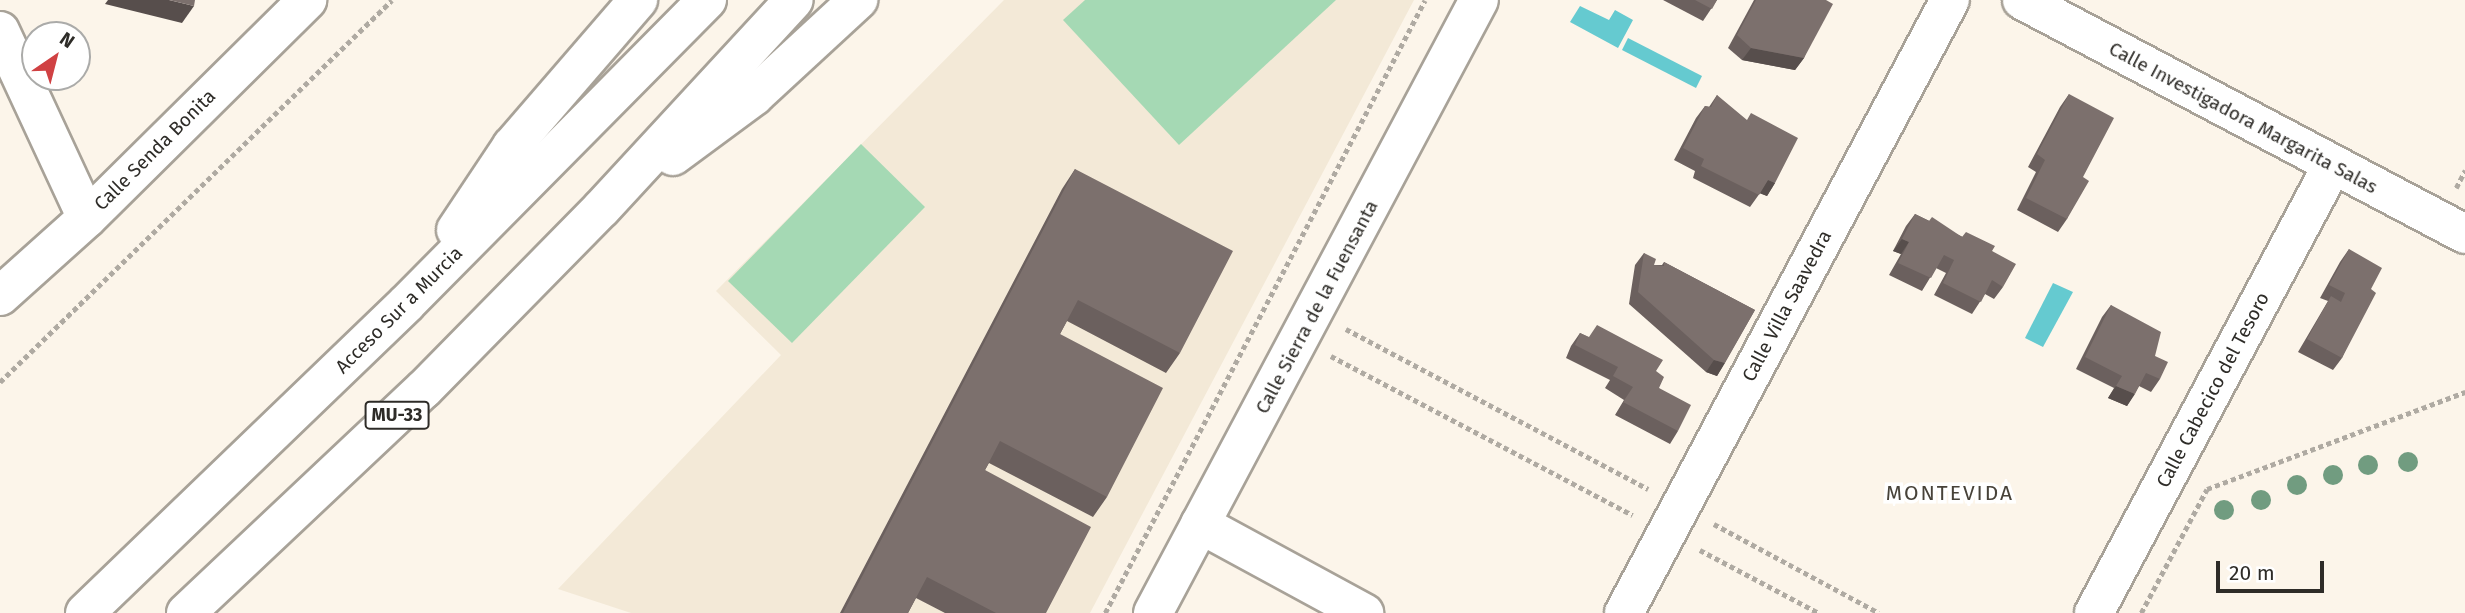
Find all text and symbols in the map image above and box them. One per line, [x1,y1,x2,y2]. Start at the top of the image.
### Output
north arrow [21,21,91,91]
text: N [55,27,79,53]
street label: Calle Investigadora Margarita Salas [2105,37,2381,199]
street label: Calle Senda Bonita [90,85,220,215]
street label: Calle Sierra de la Fuensanta [1251,196,1383,418]
street label: Calle Villa Saavedra [1737,226,1837,386]
street label: Acceso Sur a Murcia [331,242,467,378]
street label: Calle Cabecico del Tesoro [2152,288,2274,492]
road number: MU-33 [364,400,430,430]
district label: MONTEVIDA [1887,480,2013,506]
scale bar [2220,546,2328,590]
text: 20 m [2229,560,2275,586]

